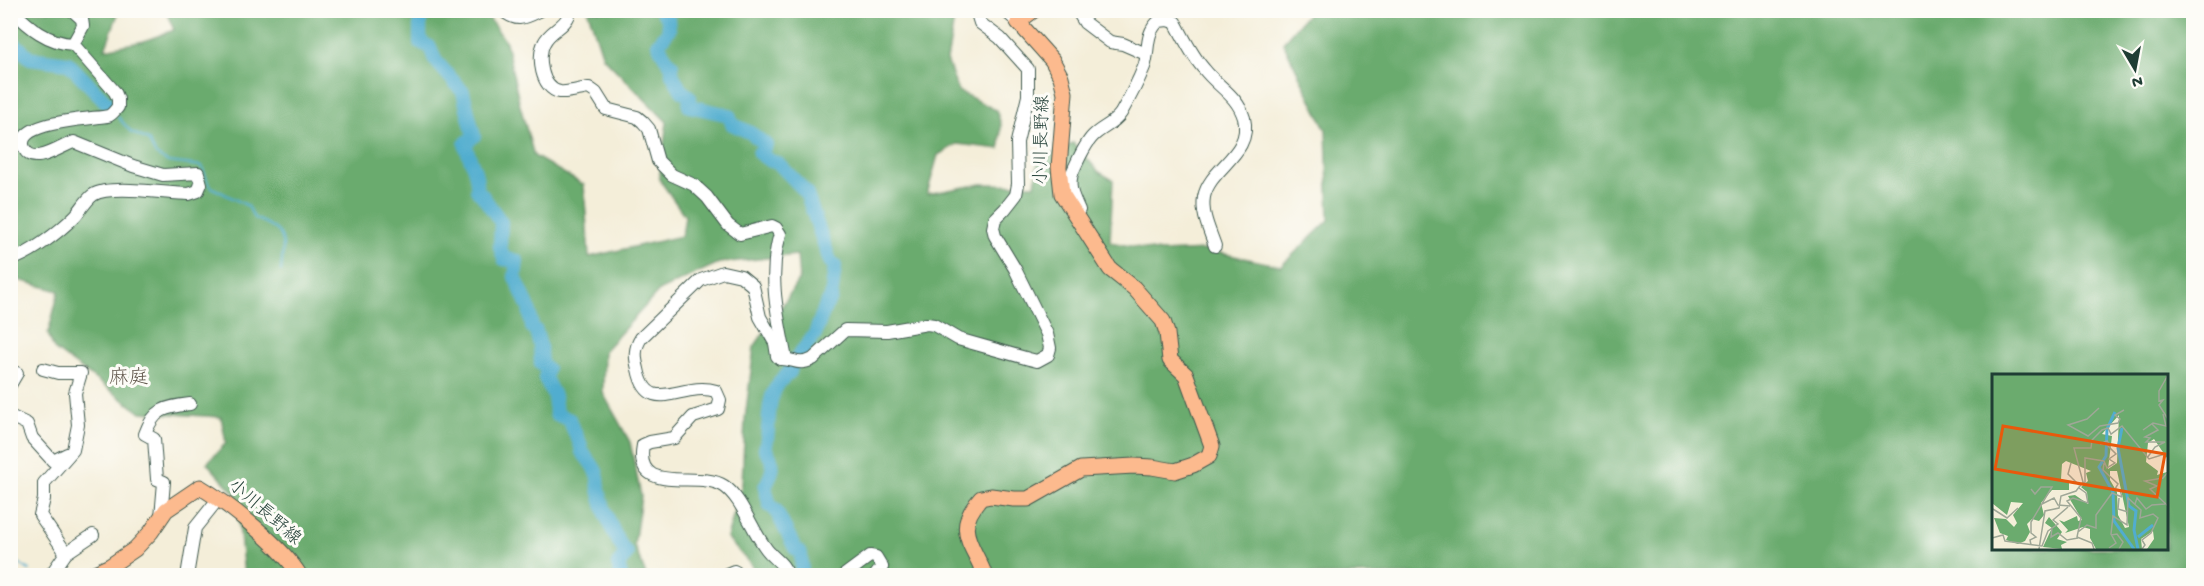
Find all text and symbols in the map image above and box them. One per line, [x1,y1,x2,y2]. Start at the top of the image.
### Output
north arrow [2105,39,2165,99]
text: N [2130,70,2144,91]
street label: 小川長野線 [1031,95,1054,185]
district label: 麻庭 [109,366,149,391]
inset map [1992,374,2168,550]
street label: 小川長野線 [223,475,306,550]

